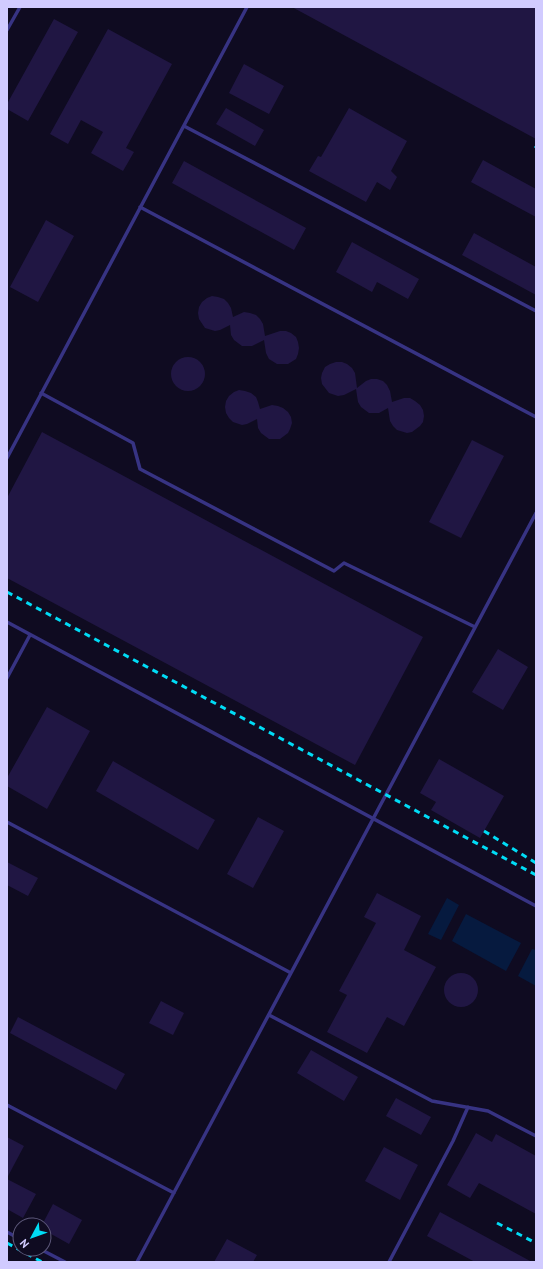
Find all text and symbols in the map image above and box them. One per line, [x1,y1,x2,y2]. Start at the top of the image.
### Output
north arrow [12,1217,52,1257]
text: N [17,1236,32,1251]

